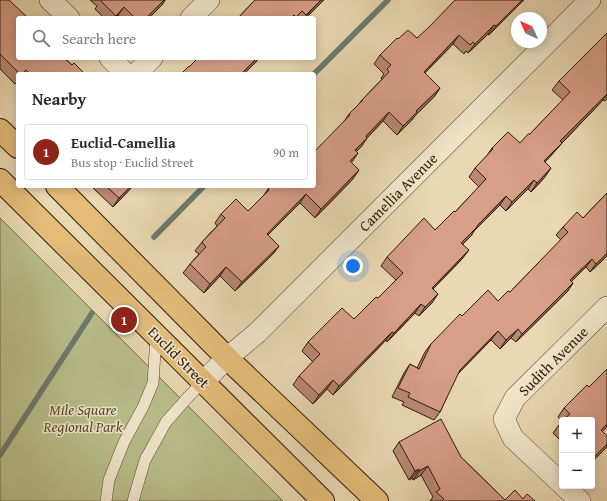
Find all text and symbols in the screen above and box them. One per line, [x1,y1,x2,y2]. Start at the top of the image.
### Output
north arrow [511,12,547,48]
search box [16,16,316,60]
icon: search [30,27,52,49]
text: Search here [62,28,136,49]
text: Nearby [32,86,86,111]
text: Euclid-Camellia [71,132,176,153]
text: 1 [43,143,49,162]
text: 90 m [273,143,299,162]
street label: Camellia Avenue [354,148,442,236]
text: Bus stop · Euclid Street [71,153,194,172]
your location [343,256,363,276]
pin: 1 [111,305,137,335]
street label: Euclid Street [143,321,215,393]
street label: Sudith Avenue [513,321,593,401]
park label: Mile Square Regional Park [43,399,123,437]
map controls [559,417,595,489]
button: + [559,417,595,453]
button: − [559,453,595,489]

